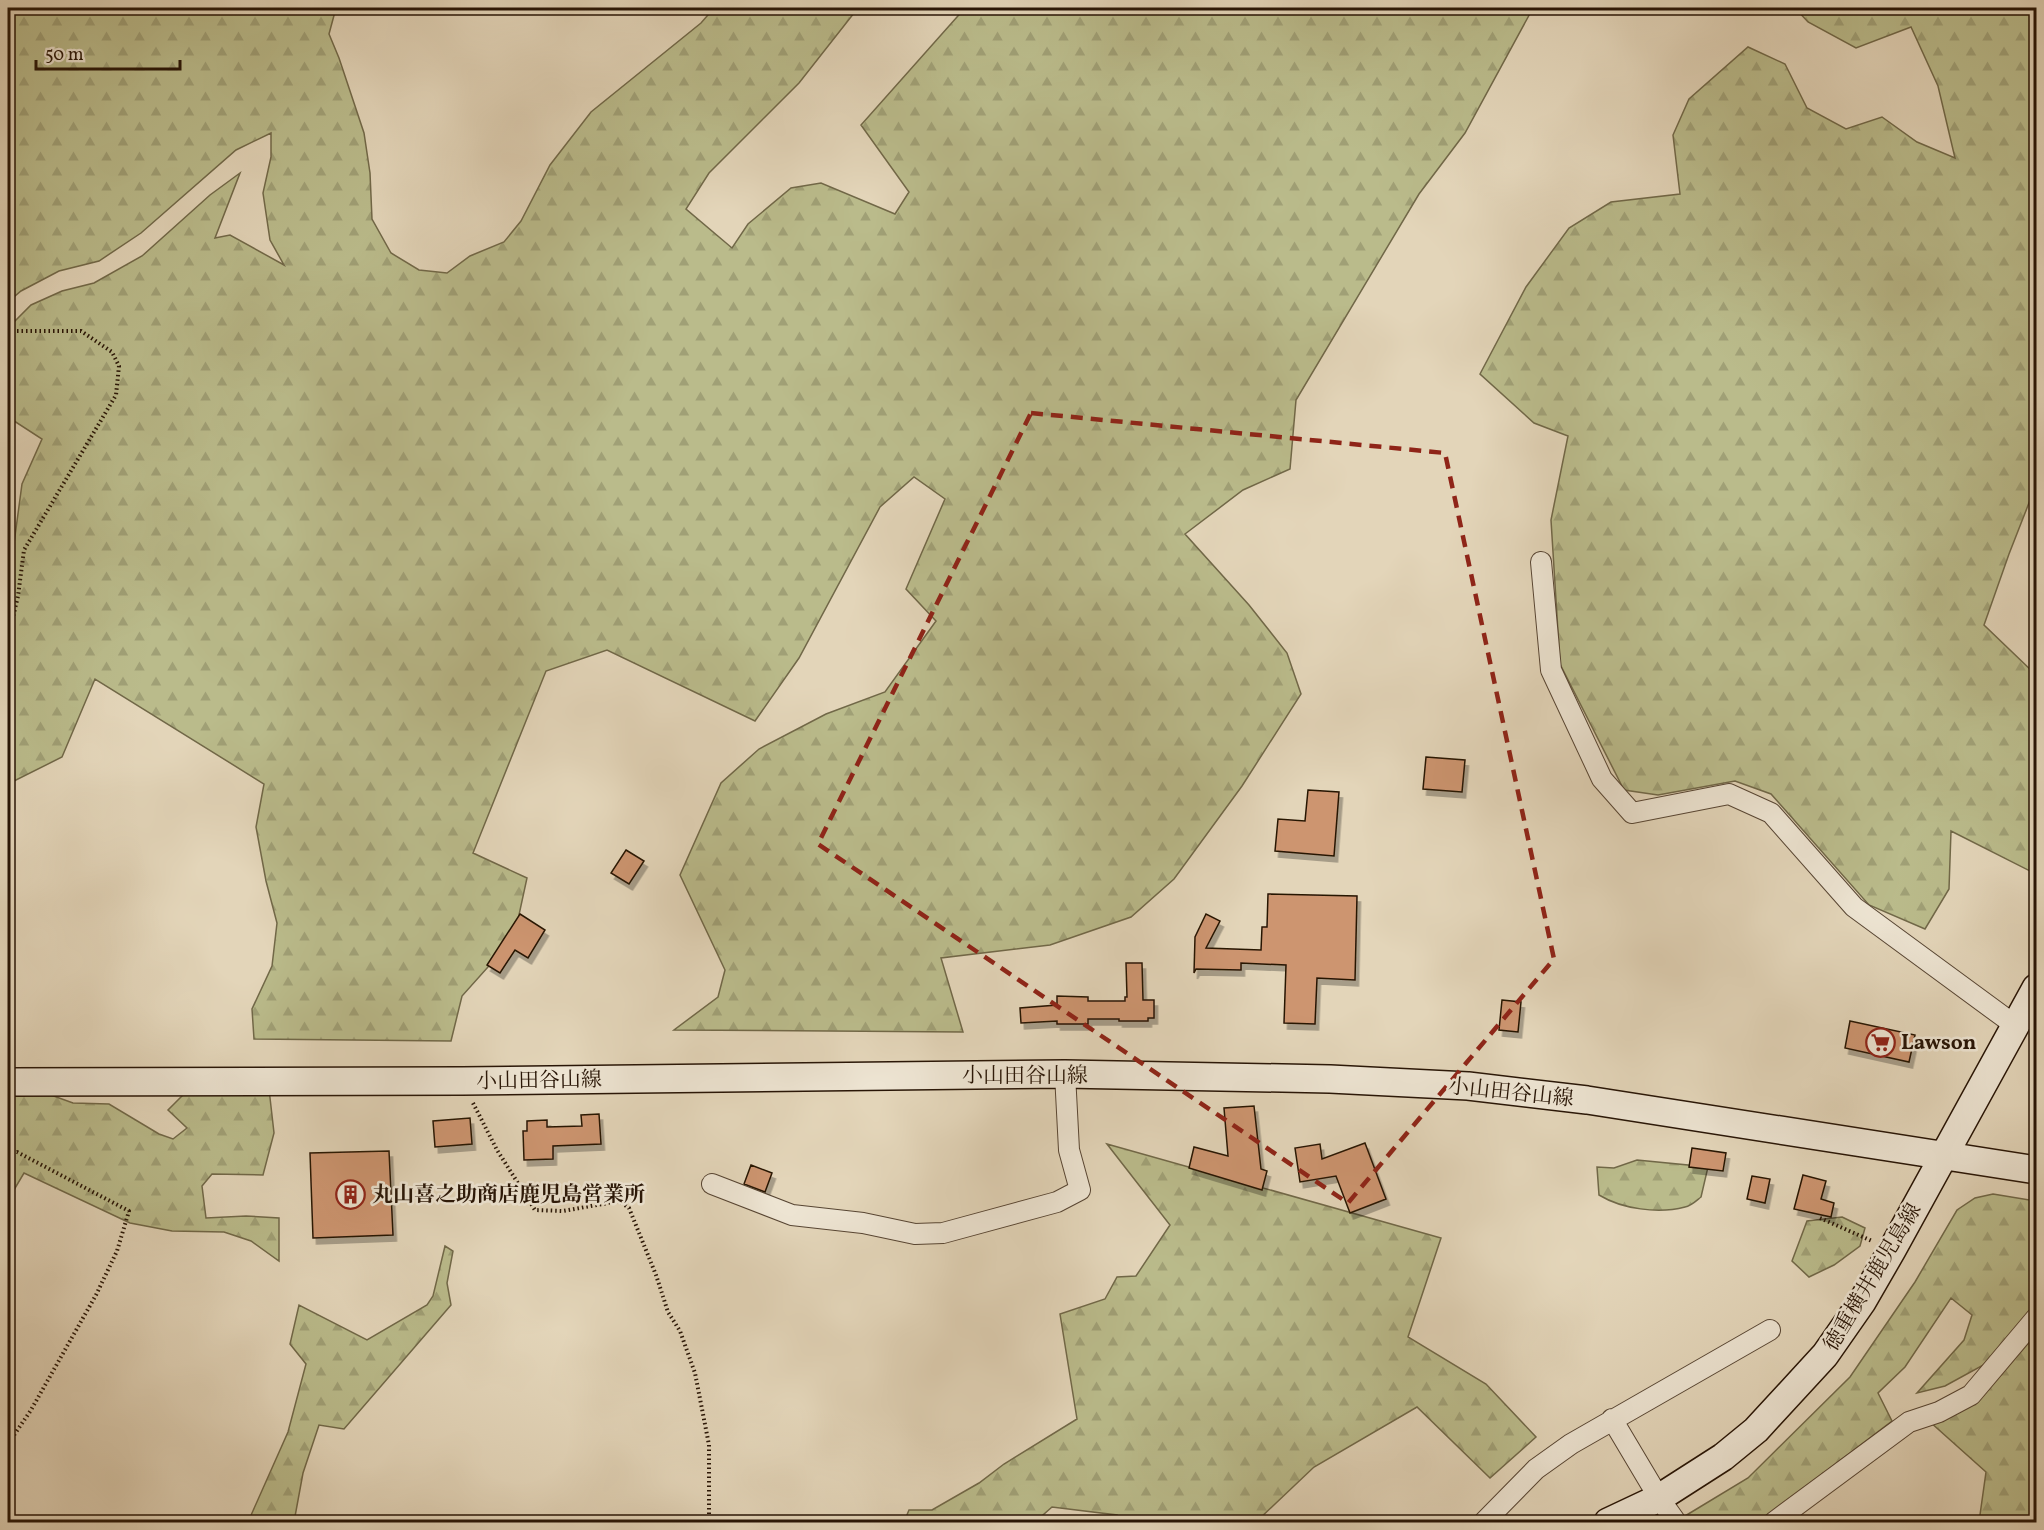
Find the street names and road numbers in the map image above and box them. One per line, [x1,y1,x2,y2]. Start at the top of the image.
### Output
street label: 小山田谷山線 [962,1062,1088,1091]
street label: 小山田谷山線 [476,1066,602,1097]
street label: 小山田谷山線 [1447,1072,1575,1114]
street label: 徳重横井鹿児島線 [1818,1198,1929,1357]

